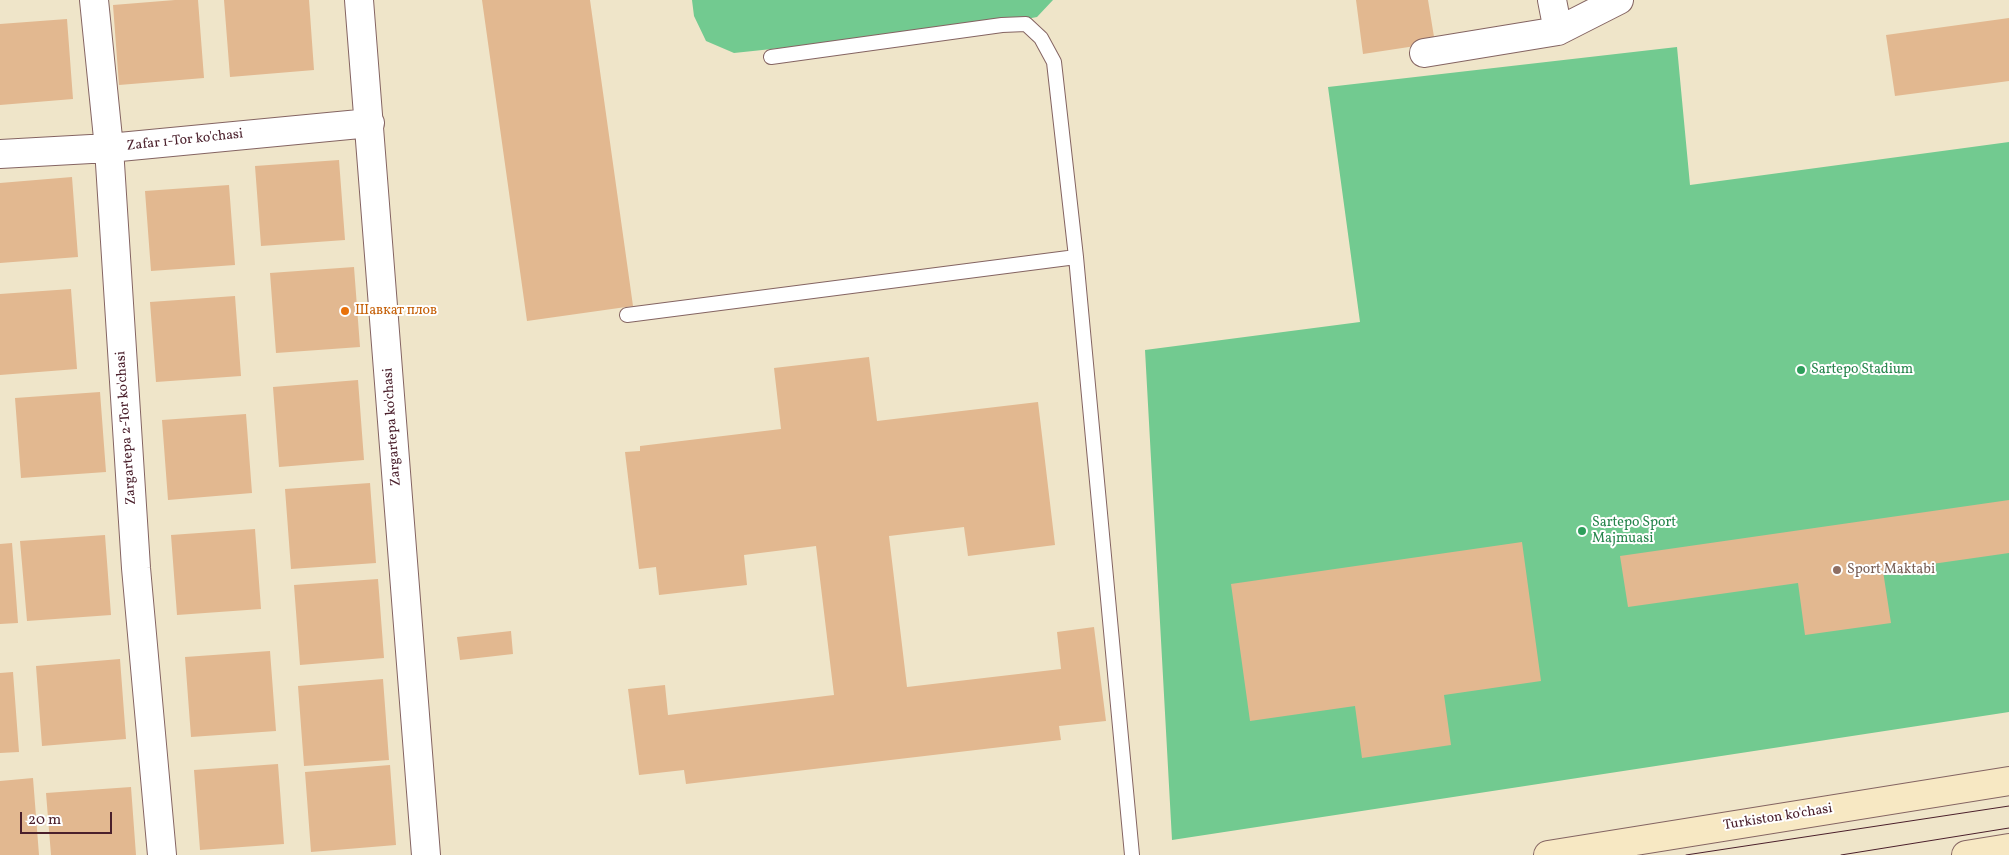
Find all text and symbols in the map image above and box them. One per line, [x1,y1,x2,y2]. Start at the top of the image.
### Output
street label: Zafar 1-Tor ko'chasi [126,127,244,155]
place label: Шавкат плов [355,303,437,319]
marker: Шавкат плов [339,305,351,317]
street label: Zargartepa 2-Tor ko'chasi [113,350,141,506]
place label: Sartepo Stadium [1811,362,1913,378]
marker: Sartepo Stadium [1795,364,1807,376]
street label: Zargartepa ko'chasi [380,367,406,487]
place label: Sartepo Sport Majmuasi [1592,515,1676,548]
marker: Sartepo Sport Majmuasi [1576,525,1588,537]
place label: Sport Maktabi [1847,562,1935,578]
marker: Sport Maktabi [1831,564,1843,576]
street label: Turkiston ko'chasi [1722,801,1834,835]
scale bar [22,802,115,834]
text: 20 m [28,810,61,831]

